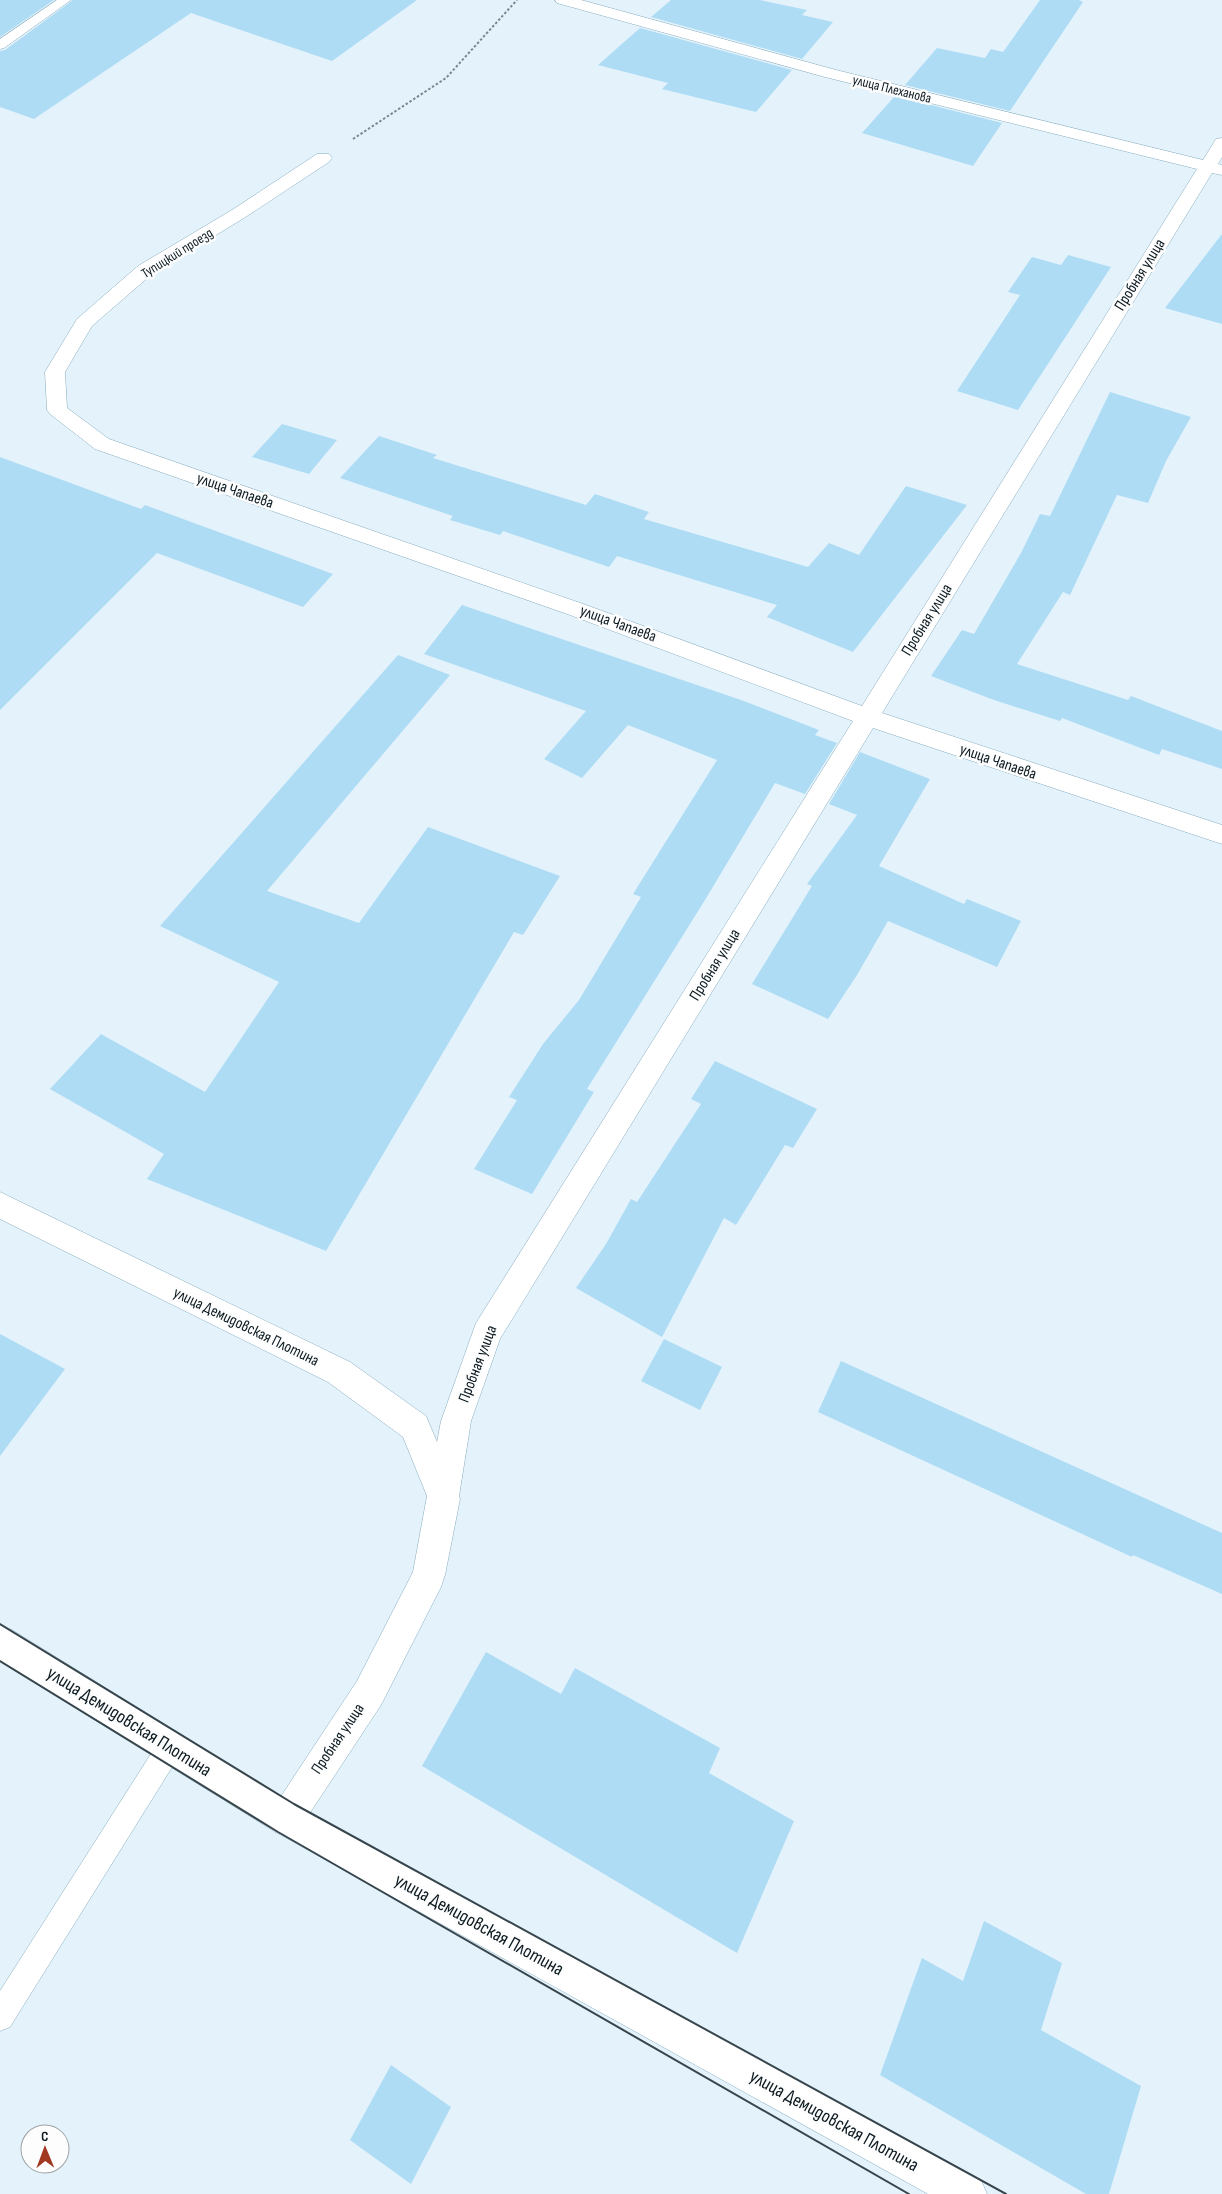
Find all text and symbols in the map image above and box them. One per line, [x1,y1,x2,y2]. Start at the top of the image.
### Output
street label: улица Плеханова [851,71,933,107]
street label: Тупицкий проезд [138,224,216,282]
street label: Пробная улица [1111,236,1169,314]
street label: улица Чапаева [194,469,276,513]
street label: Пробная улица [898,581,956,659]
street label: улица Чапаева [577,601,659,647]
street label: улица Чапаева [957,740,1039,784]
street label: Пробная улица [686,926,744,1004]
street label: улица Демидовская Плотина [170,1283,322,1371]
street label: Пробная улица [455,1323,501,1405]
street label: улица Демидовская Плотина [42,1662,216,1782]
street label: Пробная улица [307,1700,369,1778]
street label: улица Демидовская Плотина [390,1869,568,1981]
street label: улица Демидовская Плотина [745,2065,923,2177]
north arrow [20,2124,70,2174]
text: С [41,2128,49,2145]

